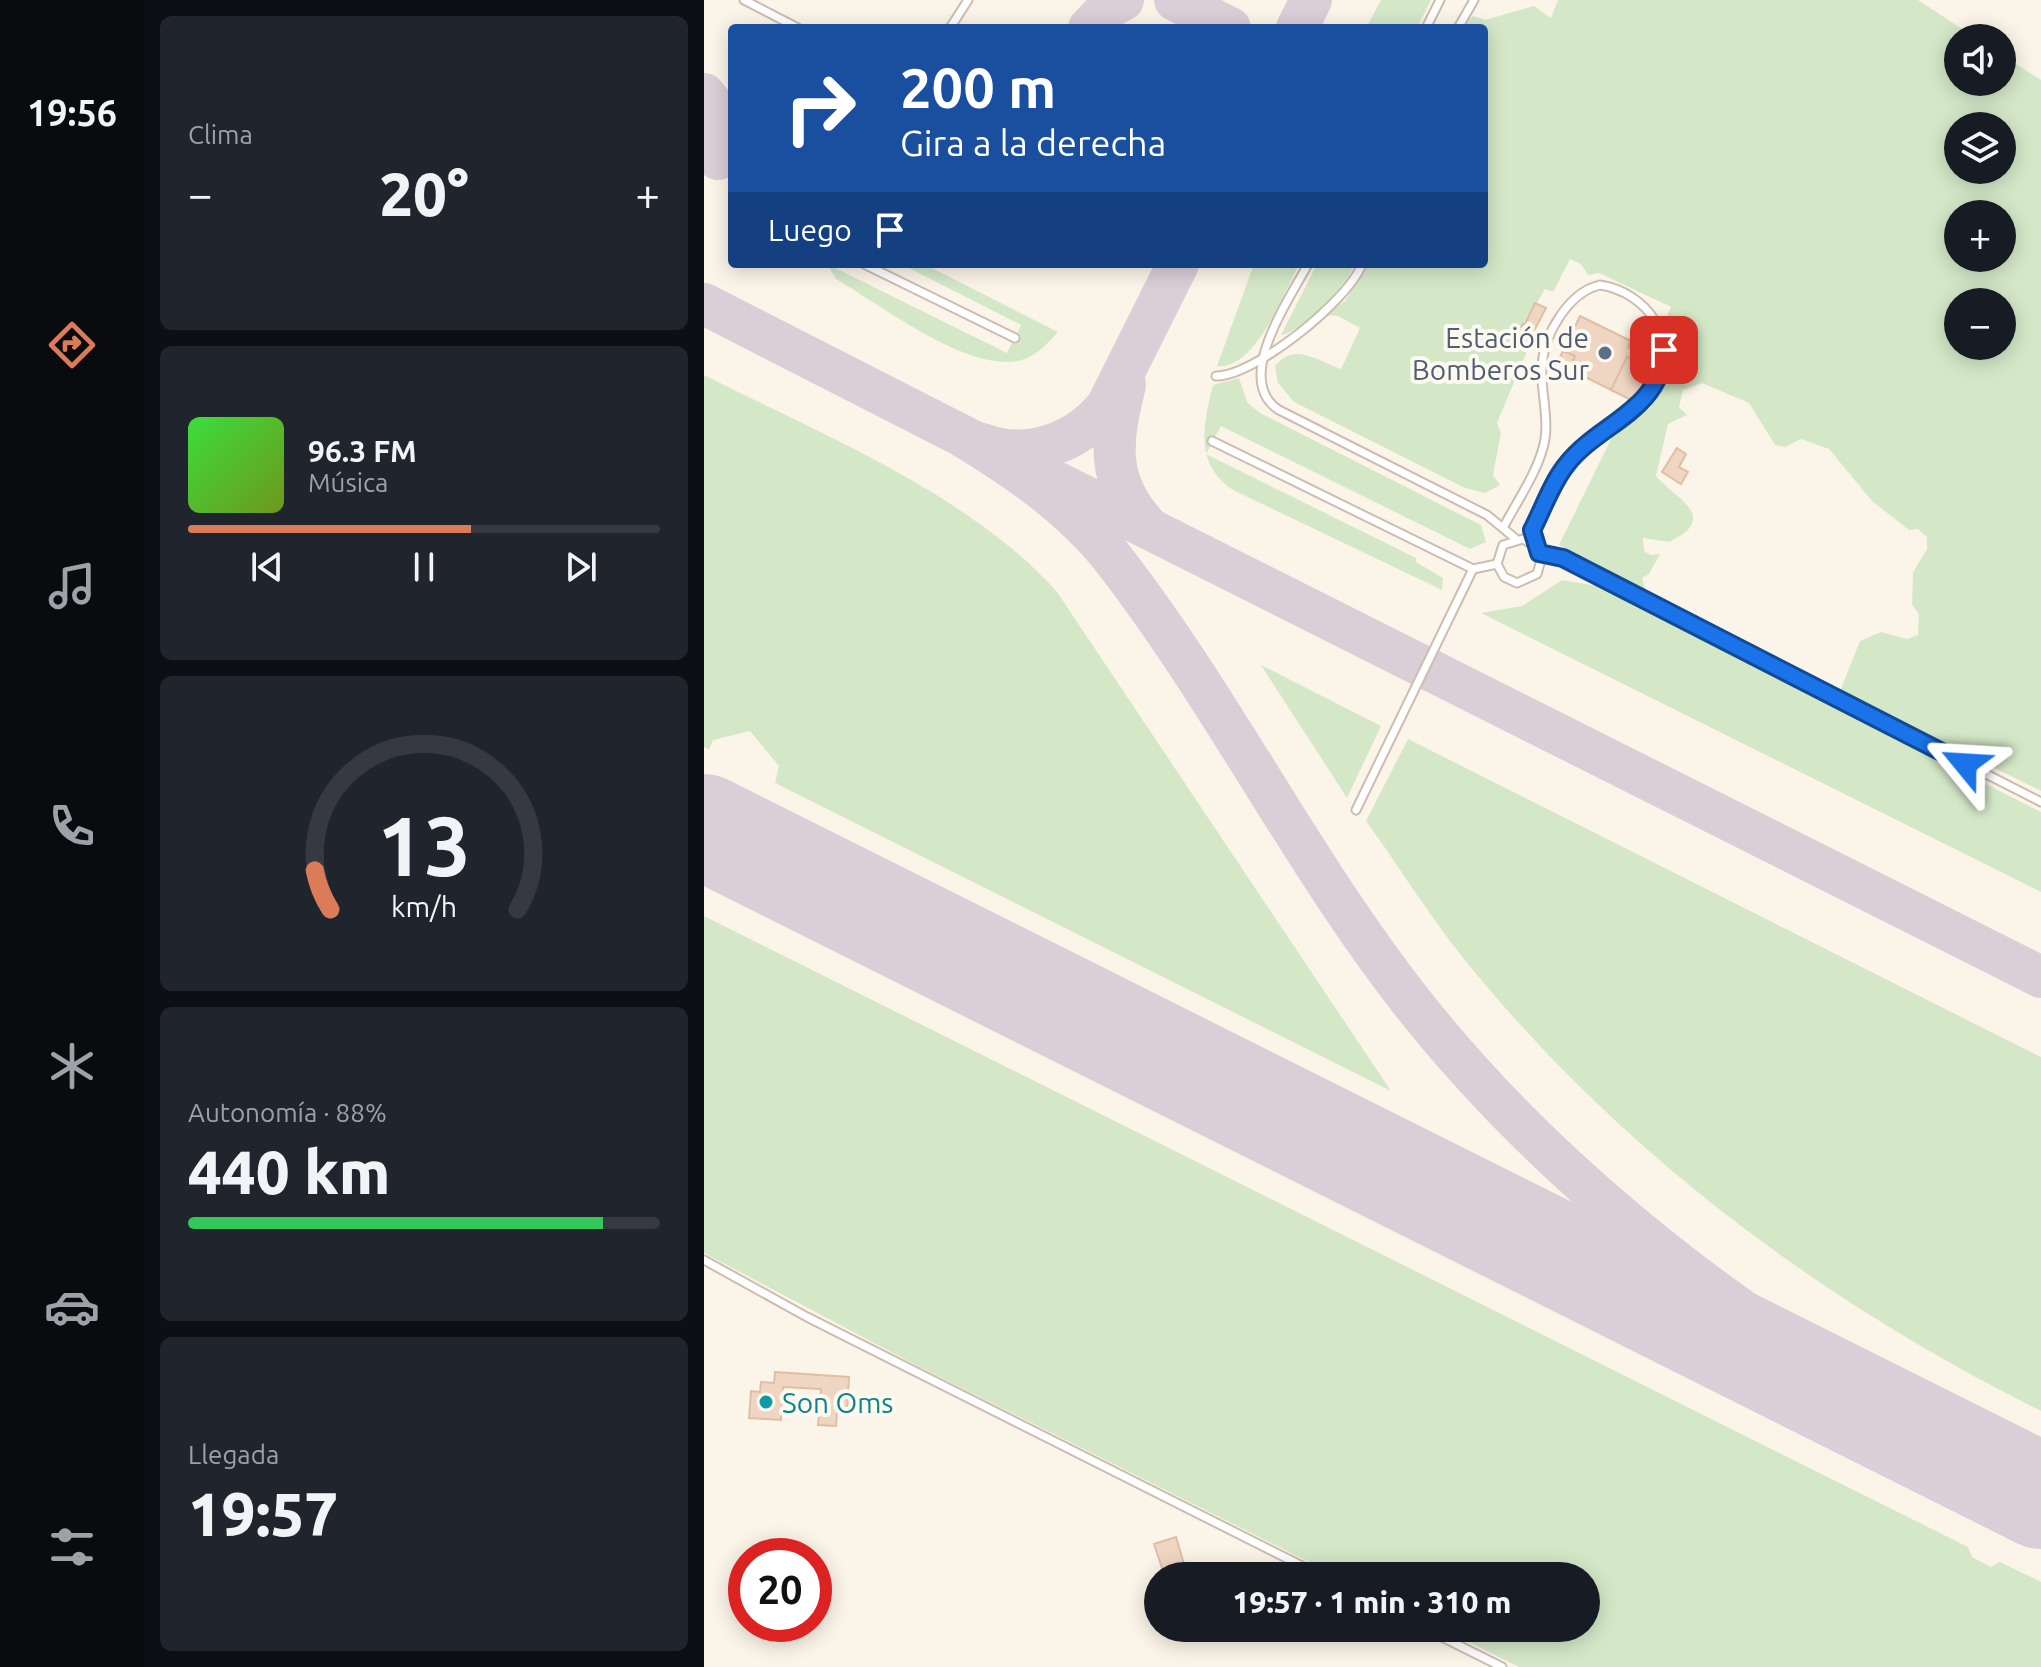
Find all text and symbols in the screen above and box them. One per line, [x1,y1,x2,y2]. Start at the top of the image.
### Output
map controls [1944,24,2016,360]
button: sound [1944,24,2016,96]
icon: right [768,56,872,160]
text: 200 m [900,56,1056,119]
text: 19:56 [27,92,117,133]
button: layers [1944,112,2016,184]
text: Clima [188,120,253,149]
text: Gira a la derecha [900,122,1166,163]
text: 20° [379,160,469,227]
text: − [188,169,213,218]
text: + [635,169,660,218]
button: + [1944,200,2016,272]
icon: arrive [868,208,912,252]
text: Luego [768,213,852,247]
button: − [1944,288,2016,360]
pin [1630,316,1698,384]
icon: directions [44,317,100,373]
place label: Estación de Bomberos Sur [1412,322,1589,385]
icon: arrive [1642,328,1686,372]
marker: Estación de Bomberos Sur [1596,344,1614,362]
text: 96.3 FM [308,434,417,468]
text: Música [308,468,388,497]
icon: previous [245,545,289,589]
icon: pause [402,545,446,589]
icon: next [559,545,603,589]
icon: music [44,558,100,614]
position arrow [1923,722,2007,806]
text: 13 [377,797,471,891]
icon: phone [44,798,100,854]
text: km/h [391,890,457,922]
icon: climate [44,1038,100,1094]
text: Autonomía · 88% [188,1098,387,1127]
text: 440 km [188,1138,390,1205]
icon: car [44,1279,100,1335]
place label: Son Oms [782,1387,894,1418]
marker: Son Oms [757,1393,775,1411]
text: Llegada [188,1440,279,1469]
text: 19:57 [188,1480,338,1547]
icon: filters [44,1519,100,1575]
speed limit sign: 20 [728,1538,832,1642]
text: 19:57 · 1 min · 310 m [1233,1585,1511,1619]

